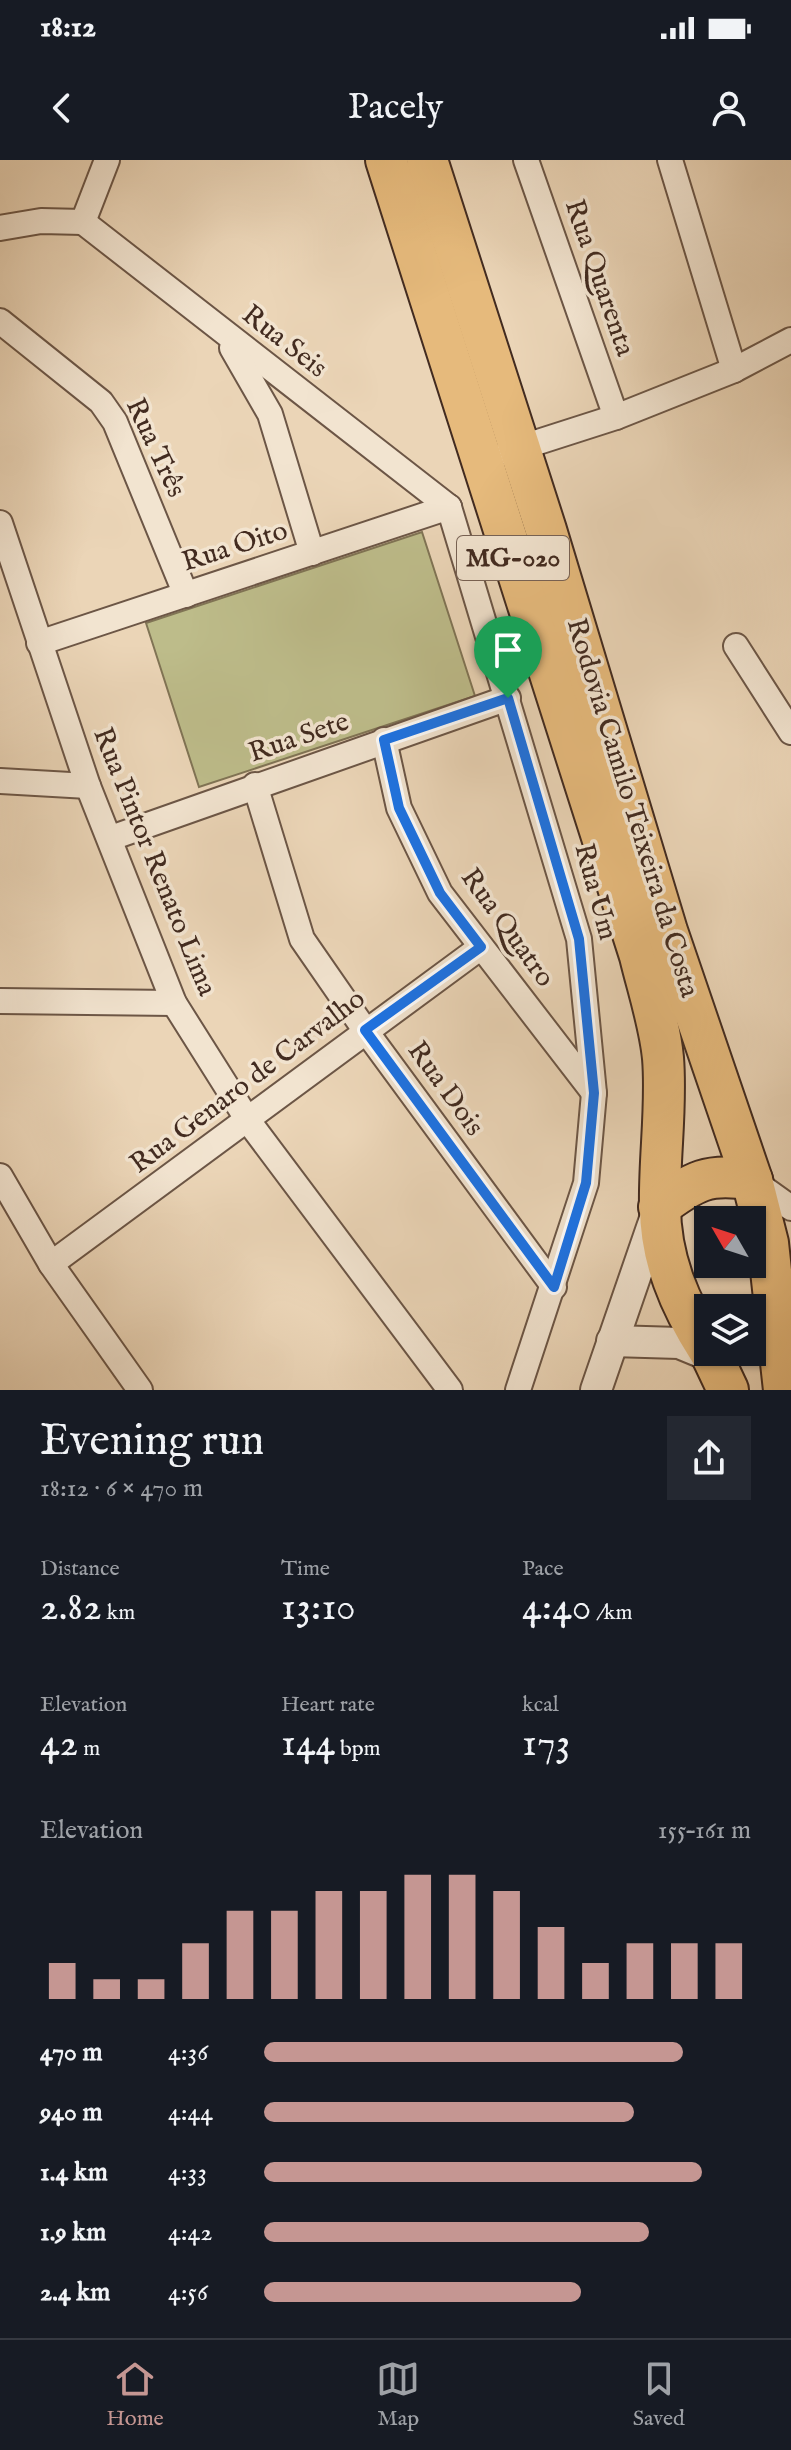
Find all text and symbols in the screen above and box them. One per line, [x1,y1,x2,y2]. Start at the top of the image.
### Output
text: 18:12 [40,9,96,47]
text: Pacely [348,85,443,131]
icon: back [40,86,84,130]
icon: person [707,86,751,130]
street label: Rua Quarenta [556,195,642,362]
street label: Rua Seis [234,298,334,386]
street label: Rua Três [117,393,193,503]
street label: Rua Oito [178,513,292,581]
road number: MG-020 [457,536,569,580]
street label: Rodovia Camilo Teixeira da Costa [558,614,707,1003]
pin [474,616,542,698]
icon: arrive [486,628,530,672]
street label: Rua Sete [244,705,354,771]
street label: Rua Pintor Renato Lima [84,723,224,1002]
street label: Rua Um [565,840,625,944]
street label: Rua Quatro [452,862,562,994]
street label: Rua Genaro de Carvalho [123,982,373,1182]
street label: Rua Dois [399,1035,491,1143]
north arrow [694,1206,766,1278]
map controls [694,1206,766,1366]
button: layers [694,1294,766,1366]
text: Evening run [40,1414,264,1470]
button: share [667,1416,751,1500]
text: 18:12 · 6 × 470 m [40,1472,203,1505]
text: Distance [40,1555,120,1583]
text: Time [281,1555,330,1583]
text: Pace [522,1555,564,1583]
text: 2.82 [40,1583,102,1634]
text: 13:10 [281,1583,356,1634]
text: 4:40 [522,1583,591,1634]
text: km [102,1599,135,1627]
text: /km [591,1599,633,1627]
text: Elevation [40,1691,127,1719]
text: Heart rate [281,1691,375,1719]
text: kcal [522,1691,559,1719]
text: 42 [40,1719,78,1770]
text: 144 [281,1719,335,1770]
text: 173 [522,1719,571,1770]
text: m [78,1735,100,1763]
text: bpm [335,1735,381,1763]
text: Elevation [40,1814,143,1847]
text: 155–161 m [658,1814,751,1847]
text: 470 m [40,2036,103,2069]
text: 4:36 [168,2036,208,2069]
text: 940 m [40,2096,102,2129]
text: 4:44 [168,2096,213,2129]
text: 1.4 km [40,2156,108,2189]
text: 4:33 [168,2156,207,2189]
text: 1.9 km [40,2216,106,2249]
text: 4:42 [168,2216,213,2249]
text: 2.4 km [40,2276,110,2309]
text: 4:56 [168,2276,208,2309]
tab: Home [106,2357,164,2433]
tab: Map [376,2357,420,2433]
tab: Saved [633,2357,685,2433]

